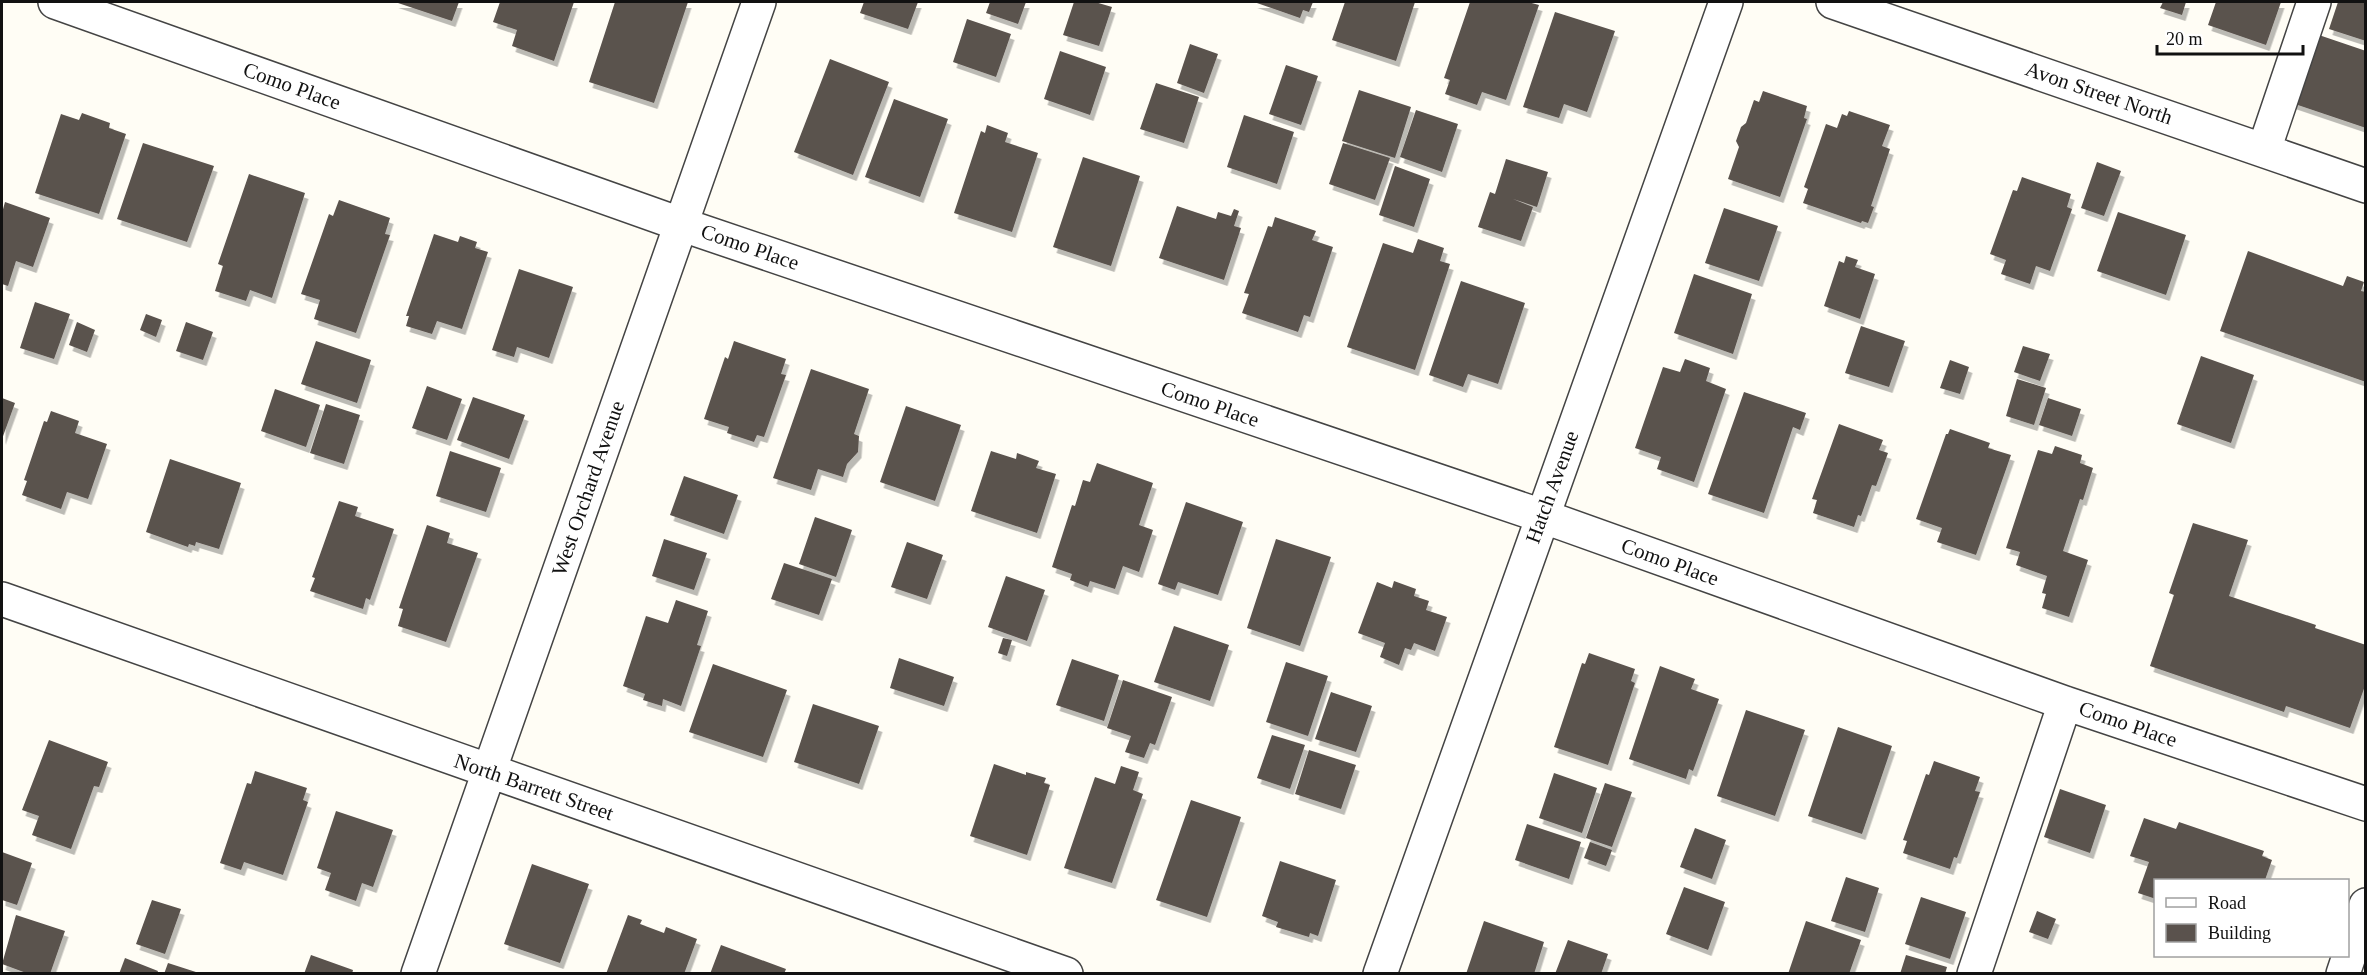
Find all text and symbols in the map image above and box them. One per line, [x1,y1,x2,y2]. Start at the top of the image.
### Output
scale bar [2157,18,2302,56]
text: 20 m [2166,29,2203,49]
street label: Como Place [240,57,344,115]
street label: Avon Street North [2022,57,2176,130]
street label: Como Place [698,219,802,275]
street label: Como Place [1158,376,1262,432]
street label: West Orchard Avenue [547,397,629,579]
street label: Hatch Avenue [1521,427,1583,547]
street label: Como Place [1618,533,1722,591]
street label: Como Place [2076,696,2180,752]
street label: North Barrett Street [451,749,617,826]
legend [2154,879,2349,957]
text: Road [2208,893,2246,913]
text: Building [2208,923,2271,943]

